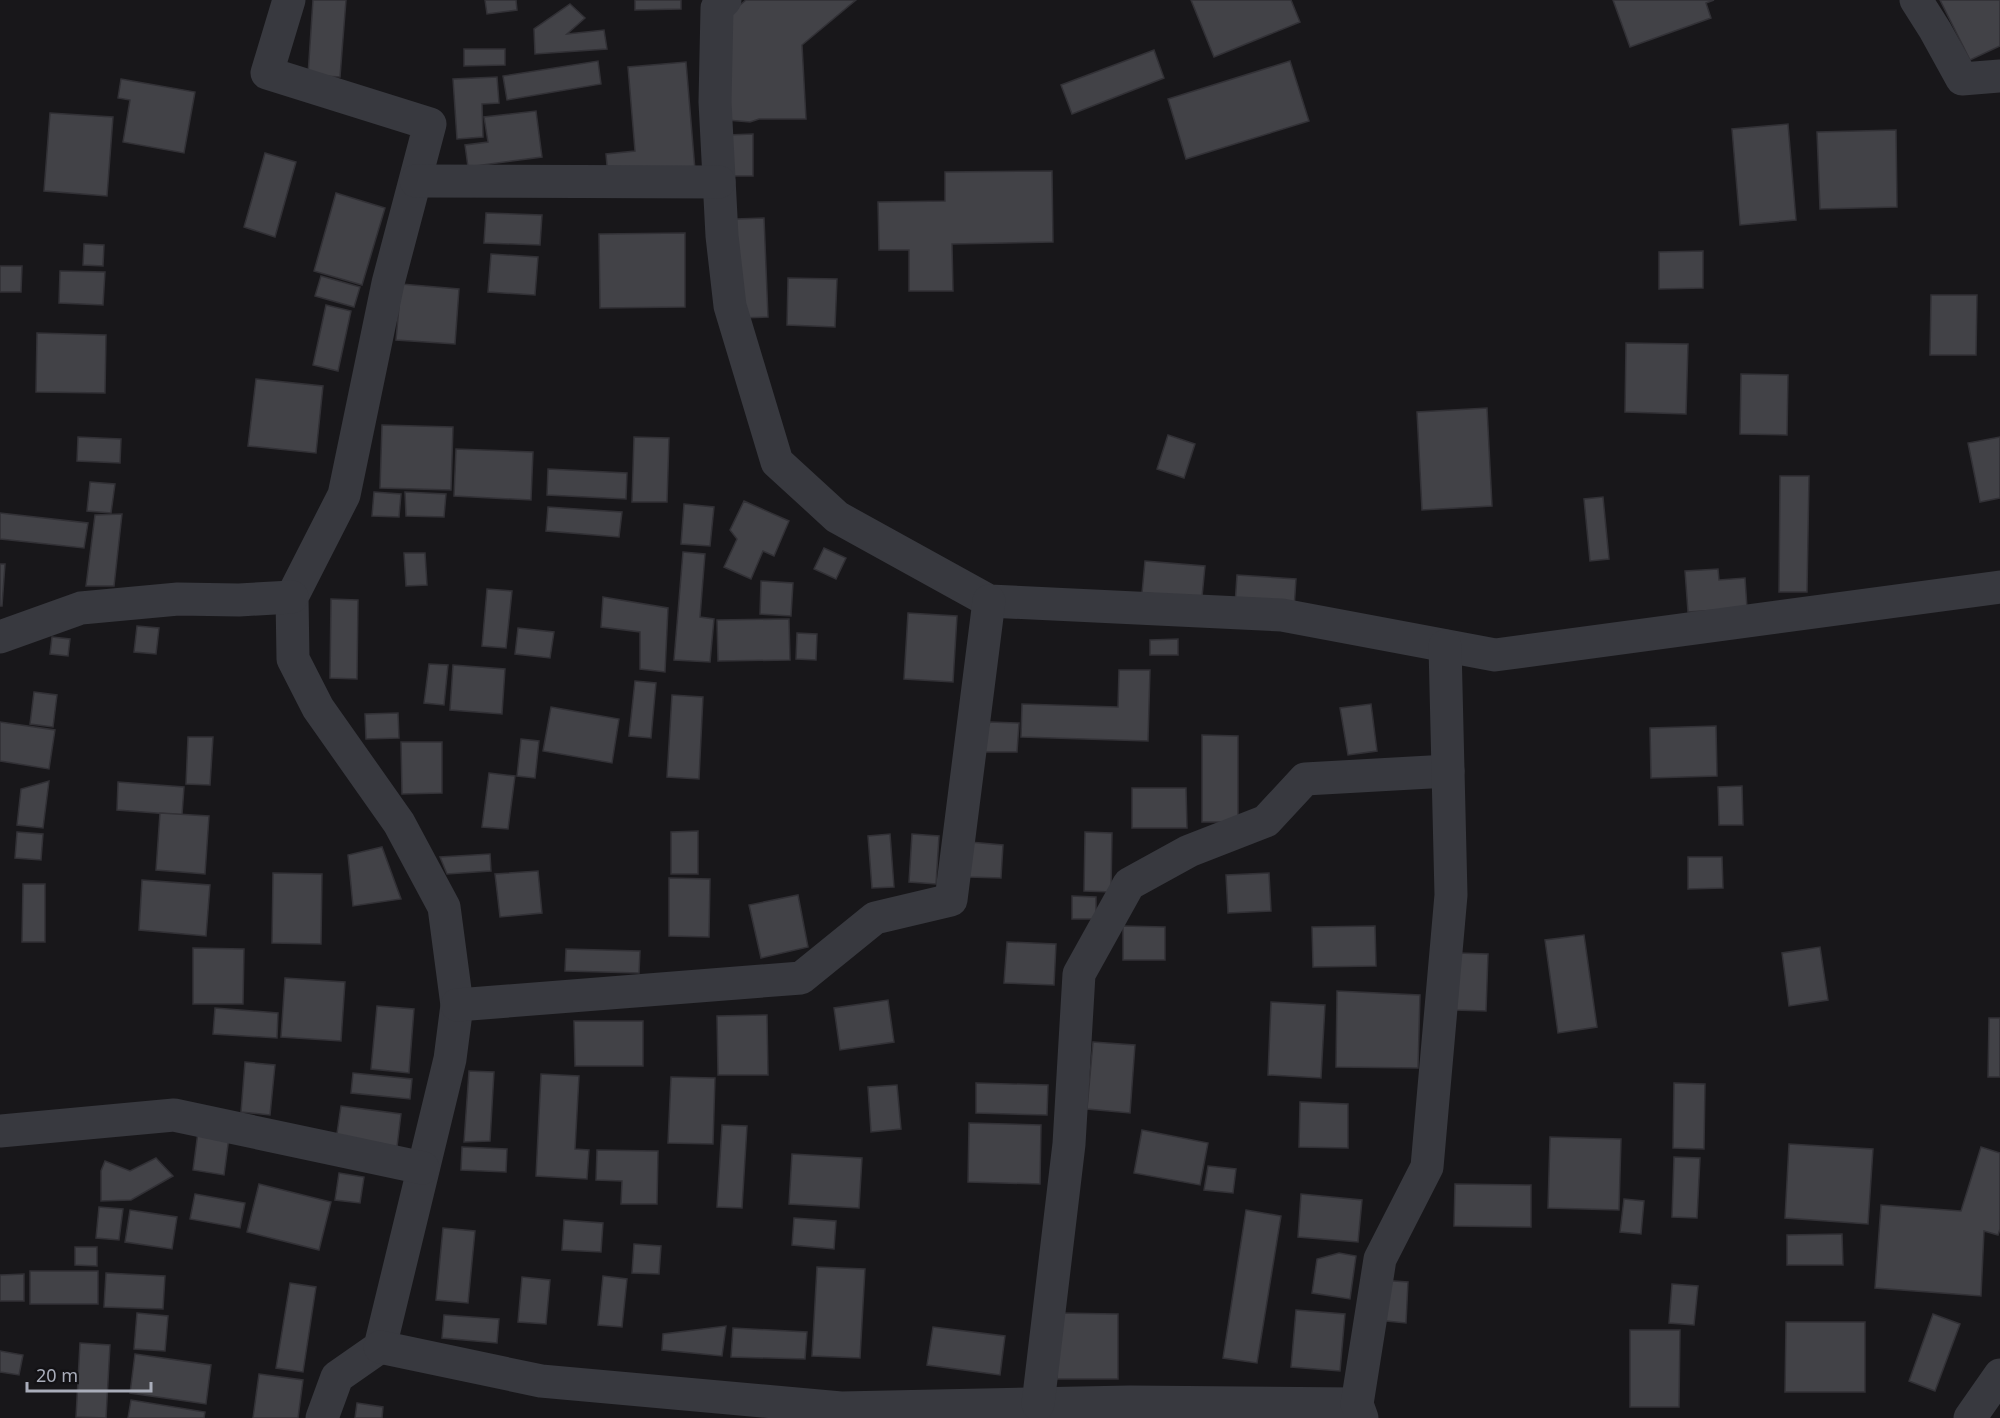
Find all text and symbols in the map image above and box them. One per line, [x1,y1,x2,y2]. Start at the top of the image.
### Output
scale bar [27,1355,152,1393]
text: 20 m [36,1363,78,1387]

